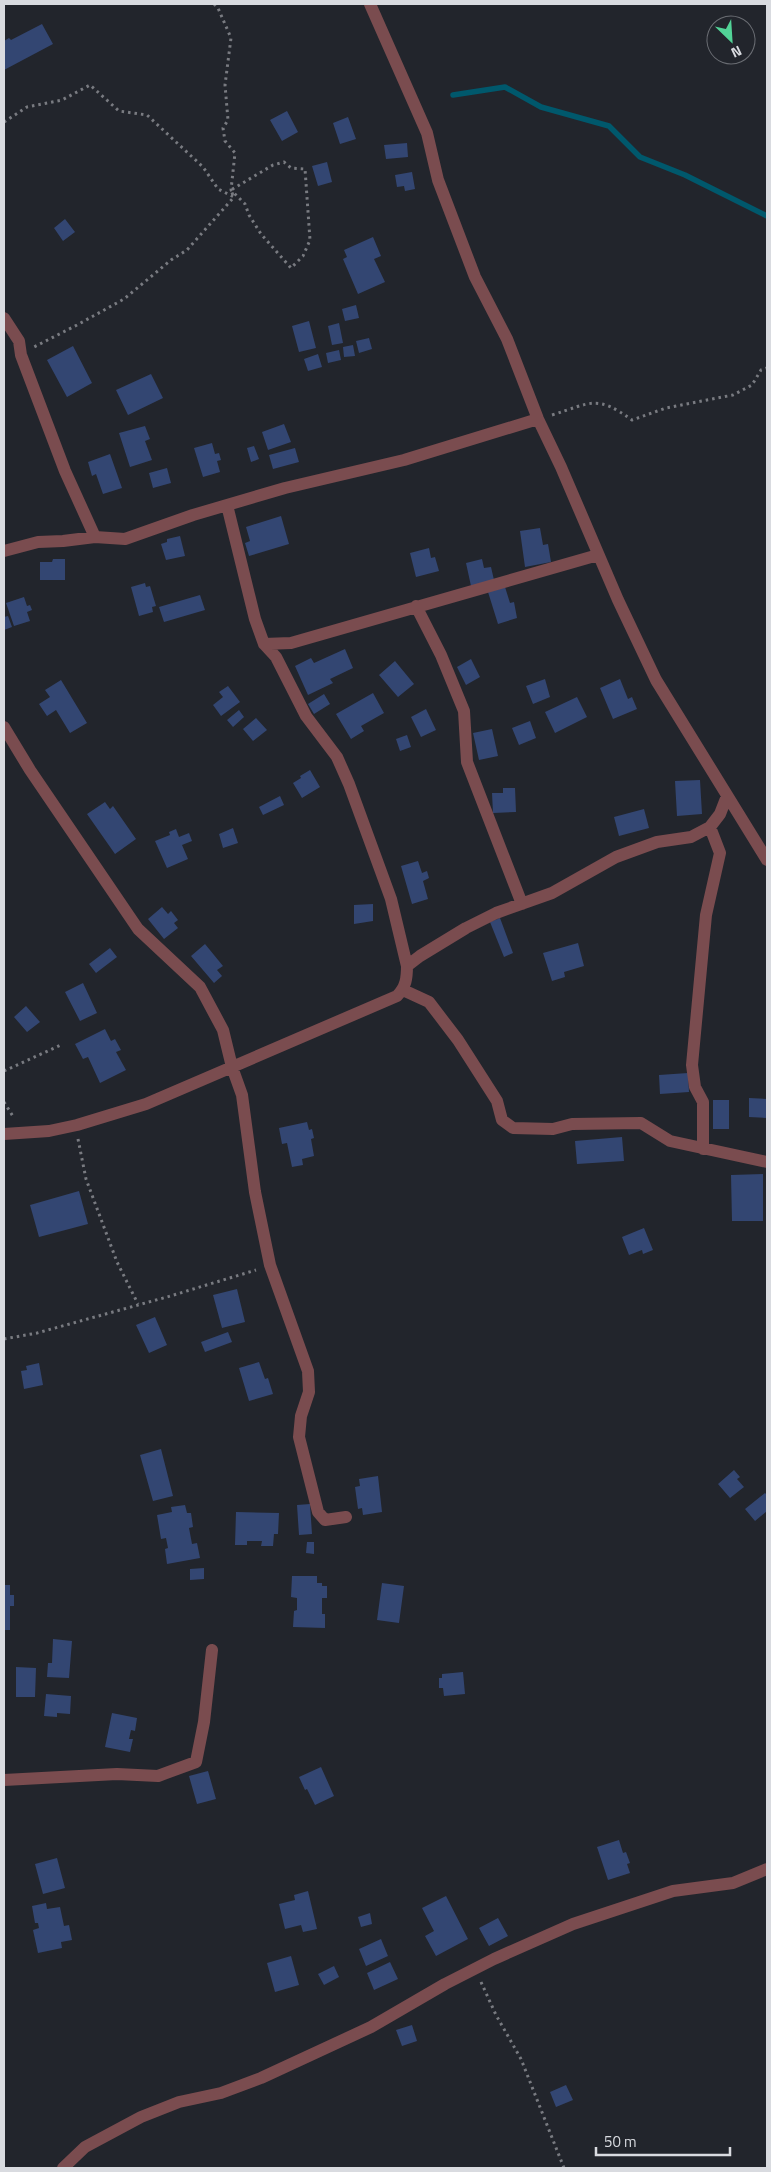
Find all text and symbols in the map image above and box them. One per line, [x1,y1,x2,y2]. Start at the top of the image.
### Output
north arrow [706,15,756,65]
text: N [728,41,746,64]
scale bar [596,2124,730,2156]
text: 50 m [604,2130,637,2153]

